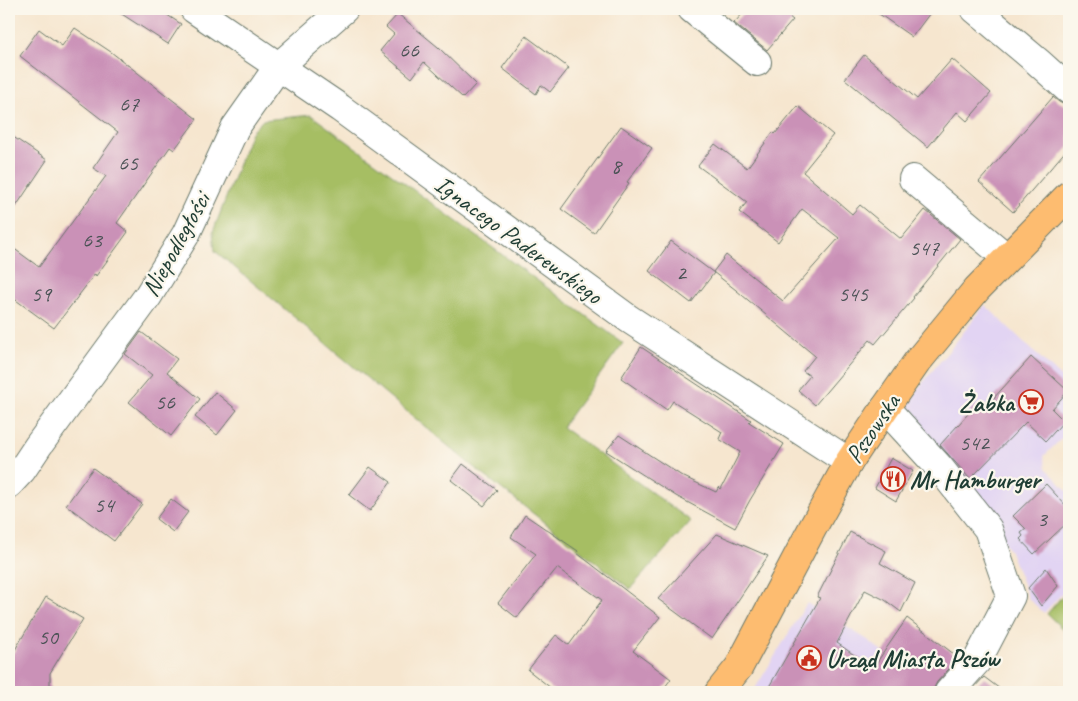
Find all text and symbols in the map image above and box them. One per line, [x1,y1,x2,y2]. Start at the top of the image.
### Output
house number: 66 [399,36,420,64]
house number: 67 [119,90,140,118]
house number: 65 [118,149,139,177]
house number: 8 [611,152,623,180]
street label: Ignacego Paderewskiego [428,168,610,312]
street label: Niepodległości [134,184,219,302]
house number: 63 [82,226,104,254]
house number: 547 [909,234,940,262]
house number: 2 [676,259,688,287]
house number: 59 [31,280,53,308]
house number: 545 [838,280,869,308]
street label: Pszowska [838,386,909,469]
place label: Żabka [959,387,1016,419]
house number: 56 [155,388,176,416]
supermarket icon: Żabka [1018,389,1044,415]
house number: 542 [959,429,991,457]
place label: Mr Hamburger [910,464,1043,496]
restaurant icon: Mr Hamburger [880,466,906,492]
house number: 54 [94,491,116,519]
house number: 3 [1037,505,1049,533]
house number: 50 [38,623,60,651]
place label: Urząd Miasta Pszów [826,643,1001,675]
public building icon: Urząd Miasta Pszów [796,645,822,671]

